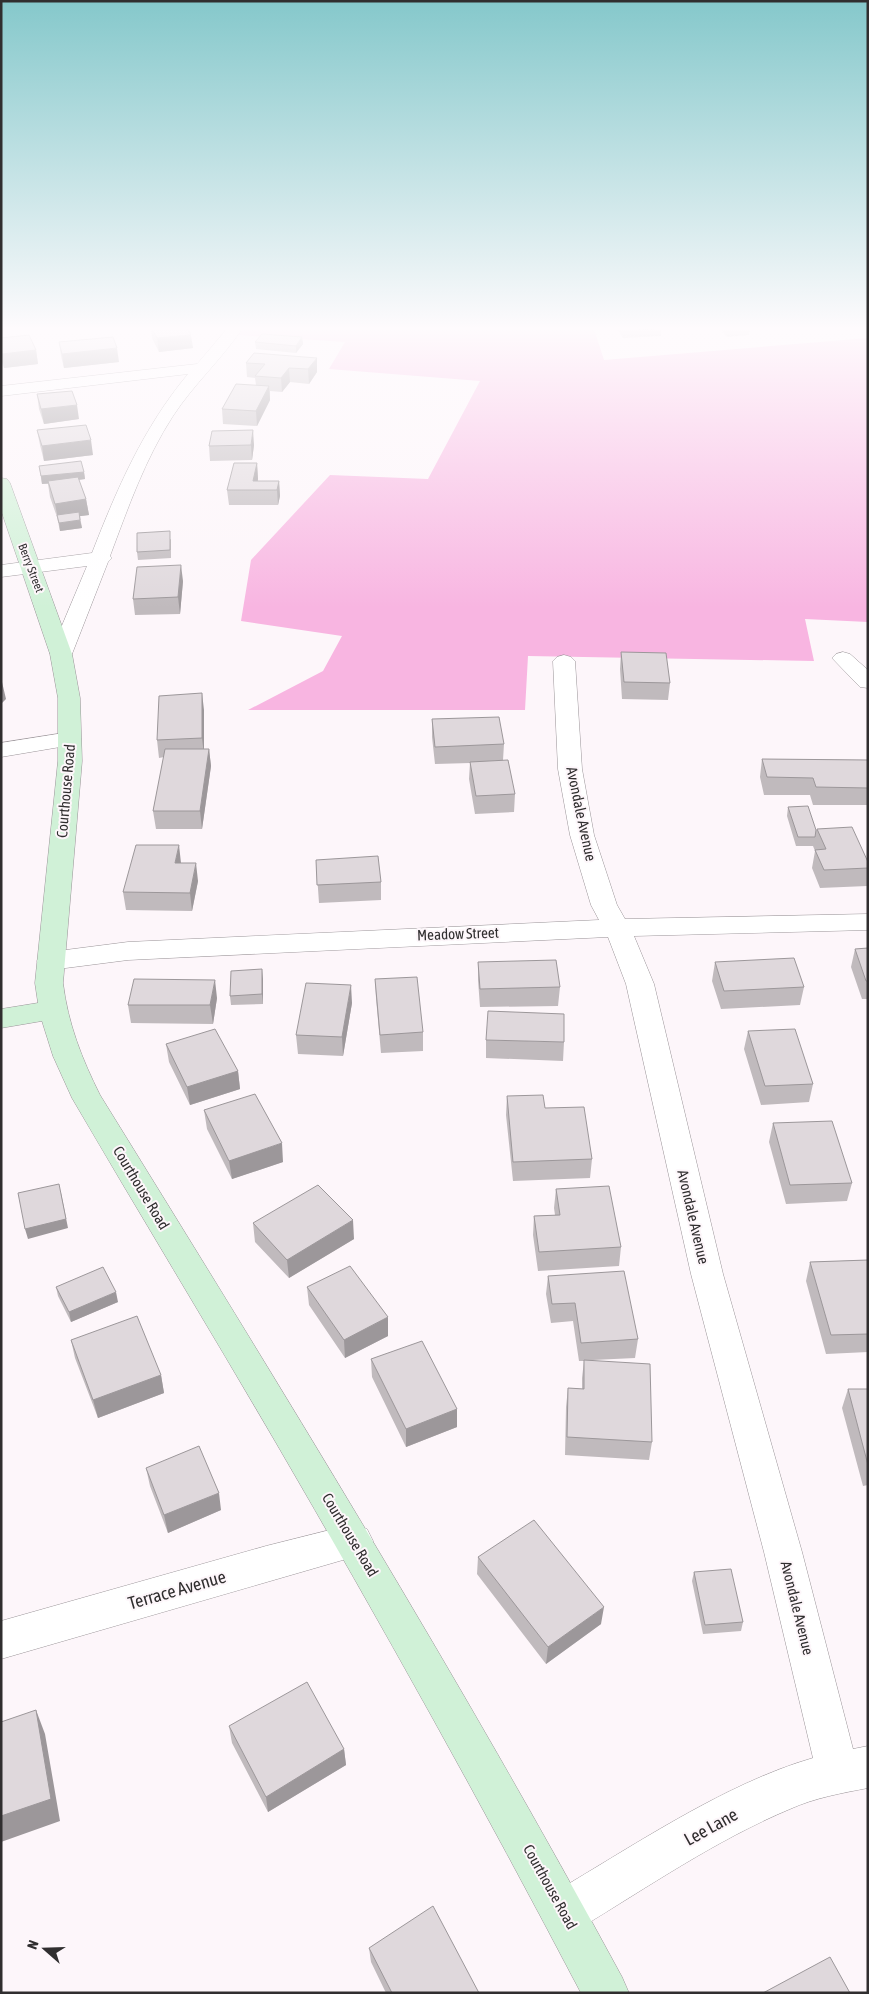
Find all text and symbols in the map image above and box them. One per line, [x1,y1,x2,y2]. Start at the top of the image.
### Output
street label: Berry Street [15,542,47,595]
street label: Courthouse Road [53,743,78,839]
street label: Avondale Avenue [563,765,600,863]
street label: Meadow Street [417,924,499,943]
street label: Courthouse Road [110,1143,173,1232]
street label: Avondale Avenue [674,1168,713,1266]
street label: Courthouse Road [319,1490,382,1579]
street label: Avondale Avenue [778,1559,817,1657]
street label: Terrace Avenue [126,1566,228,1613]
street label: Lee Lane [680,1803,741,1850]
street label: Courthouse Road [520,1842,581,1932]
north arrow [20,1924,70,1974]
text: N [24,1938,42,1951]

